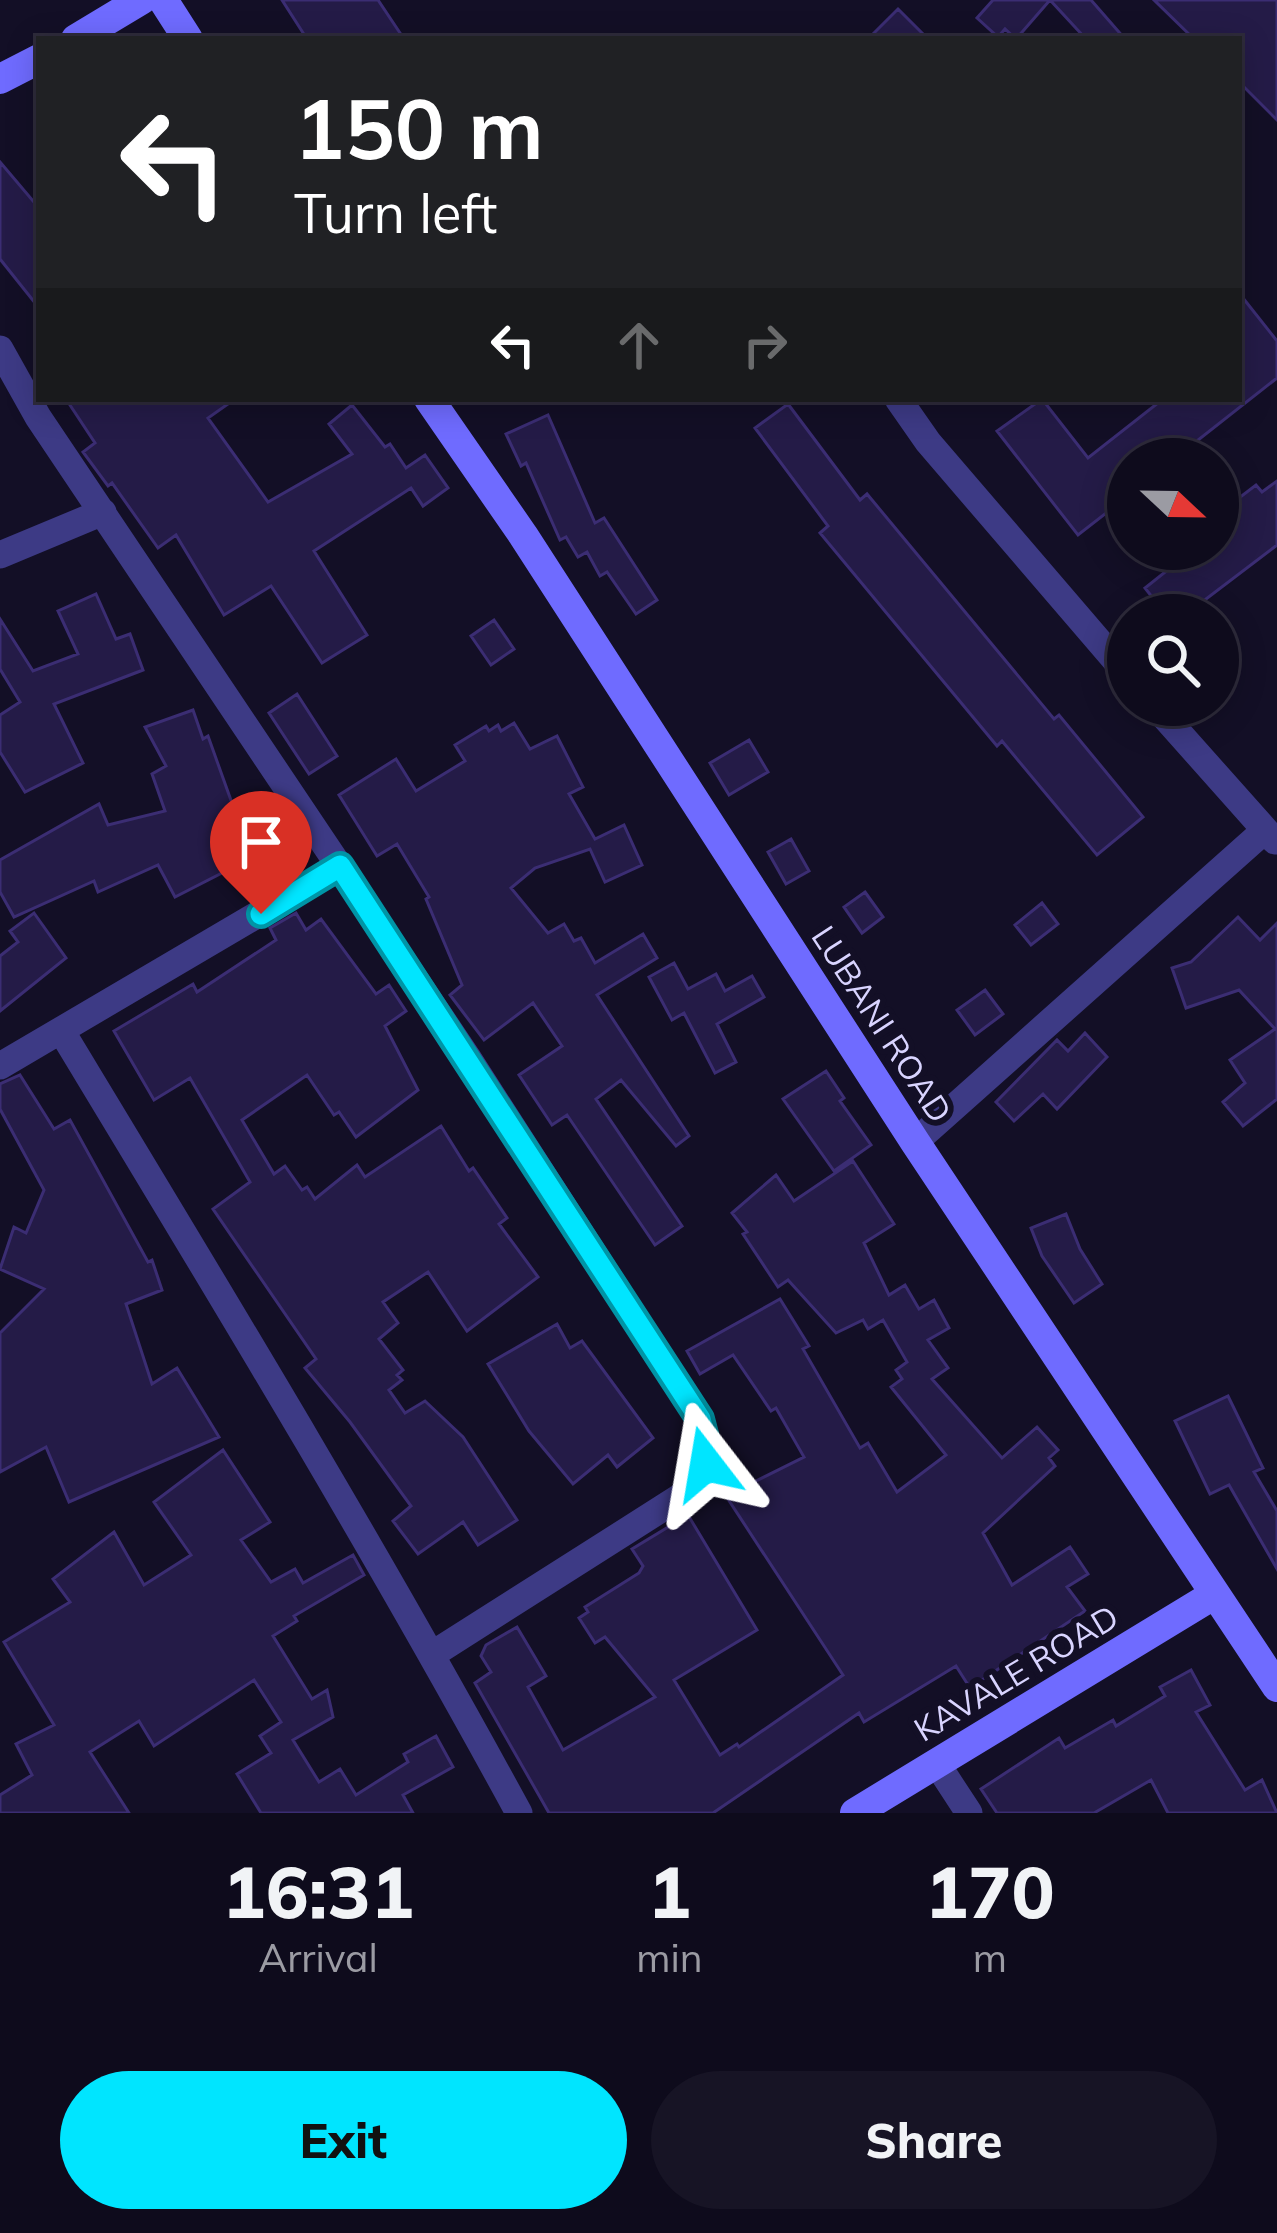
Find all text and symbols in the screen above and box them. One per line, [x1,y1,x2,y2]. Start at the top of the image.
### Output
text: 150 m [294,75,544,180]
icon: left [96,84,252,240]
text: Turn left [294,179,497,247]
icon: left [480,312,546,378]
icon: ahead [606,312,672,378]
icon: right [732,312,798,378]
north arrow [1107,438,1239,570]
map controls [1107,438,1239,726]
button: search [1107,594,1239,726]
pin [210,791,312,914]
icon: arrive [228,809,294,875]
street label: LUBANI ROAD [804,918,961,1130]
position arrow [643,1401,769,1527]
street label: KAVALE ROAD [906,1596,1125,1750]
text: 16:31 [222,1846,414,1936]
text: 1 [648,1846,691,1936]
text: 170 [925,1846,1055,1936]
text: Arrival [258,1933,378,1982]
text: min [636,1933,703,1982]
text: m [973,1933,1007,1982]
button: Exit [60,2071,627,2209]
button: Share [651,2071,1217,2209]

